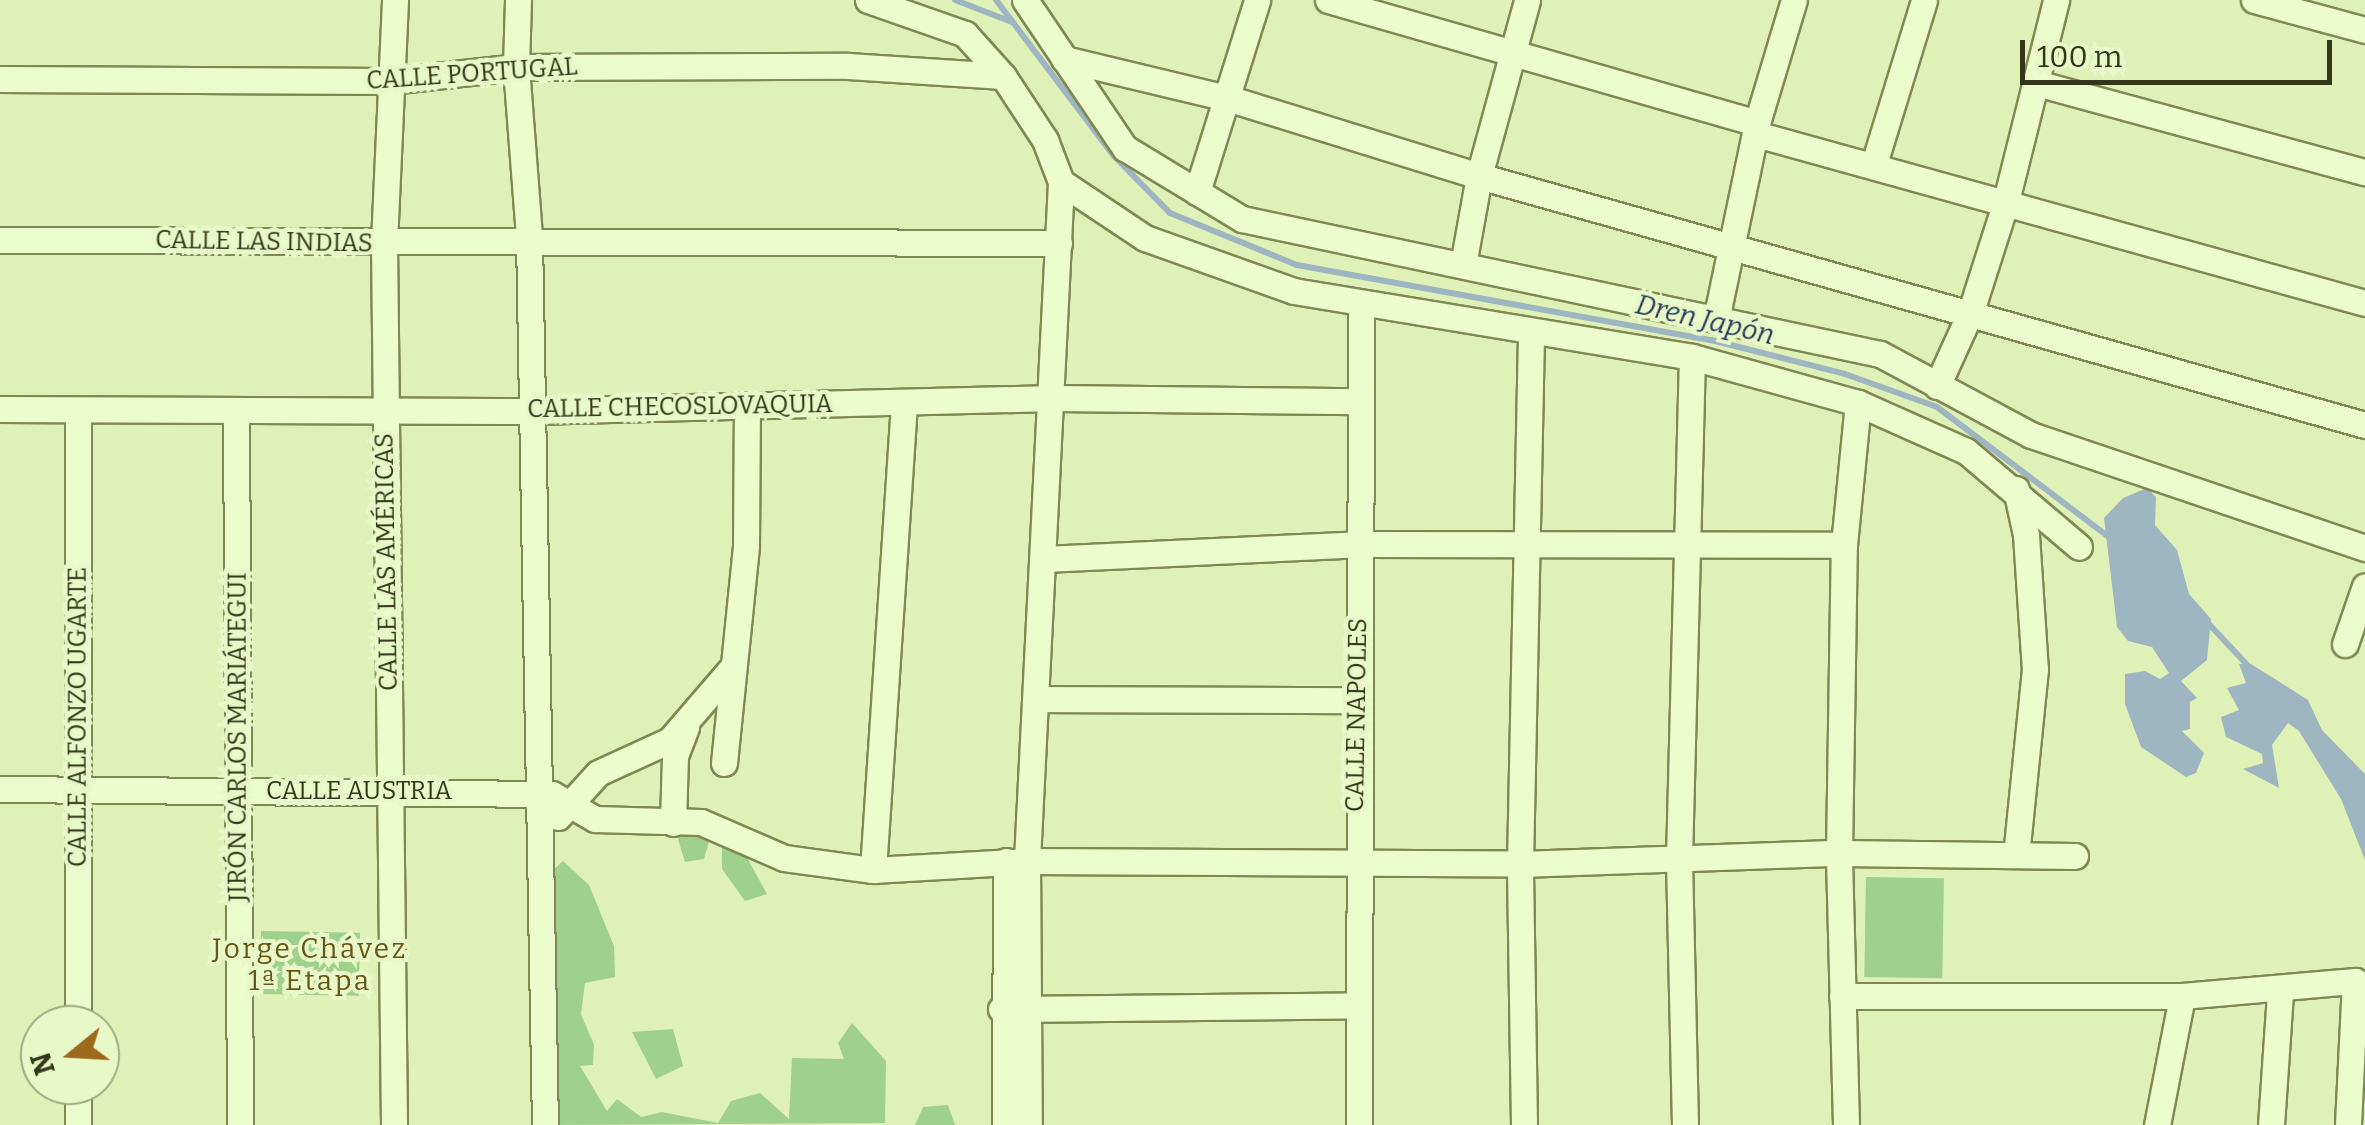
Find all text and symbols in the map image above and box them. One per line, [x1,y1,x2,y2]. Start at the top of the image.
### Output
scale bar [2025,20,2338,82]
text: 100 m [2037,39,2122,75]
street label: CALLE PORTUGAL [365,52,579,96]
street label: CALLE LAS INDIAS [155,225,373,259]
water label: Dren Japón [1632,288,1778,352]
street label: CALLE CHECOSLOVAQUIA [527,389,833,425]
street label: CALLE LAS AMÉRICAS [370,433,404,691]
street label: CALLE ALFONZO UGARTE [63,567,93,867]
street label: JIRÓN CARLOS MARIÁTEGUI [223,572,253,902]
street label: CALLE NAPOLES [1340,618,1374,812]
street label: CALLE AUSTRIA [266,776,452,806]
district label: Jorge Chávez 1ª Etapa [212,932,408,998]
north arrow [20,1005,120,1105]
text: N [24,1048,62,1079]

